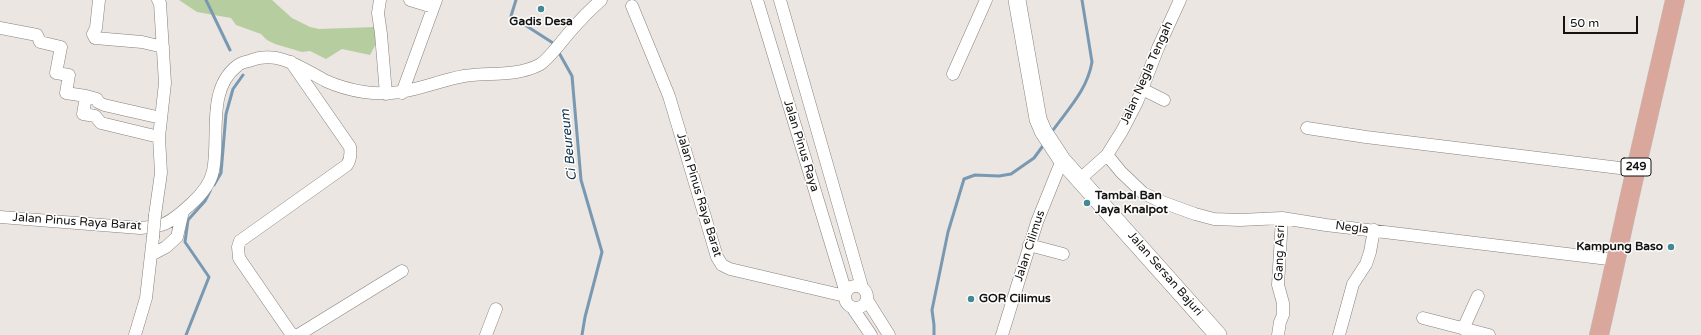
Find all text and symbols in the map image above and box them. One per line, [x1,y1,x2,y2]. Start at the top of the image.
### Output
marker: Gadis Desa [536,4,546,14]
scale bar [1565,8,1640,34]
place label: Gadis Desa [509,15,573,29]
text: 50 m [1570,16,1599,30]
street label: Jalan Negla Tengah [1118,19,1176,127]
street label: Jalan Pinus Raya [780,98,822,194]
water label: Ci Beureum [557,108,581,182]
street label: Jalan Pinus Raya Barat [673,131,725,259]
road number: 249 [1621,158,1651,176]
place label: Tambal Ban Jaya Knalpot [1095,189,1168,217]
marker: Tambal Ban Jaya Knalpot [1082,198,1092,208]
street label: Jalan Cilimus [1012,209,1048,283]
street label: Jalan Pinus Raya Barat [12,210,142,234]
street label: Negla [1334,219,1370,237]
street label: Gang Asri [1272,225,1288,281]
street label: Jalan Sersan Bajuri [1124,229,1206,319]
place label: Kampung Baso [1576,240,1663,254]
marker: Kampung Baso [1666,242,1676,252]
place label: GOR Cilimus [979,292,1051,306]
marker: GOR Cilimus [966,294,976,304]

